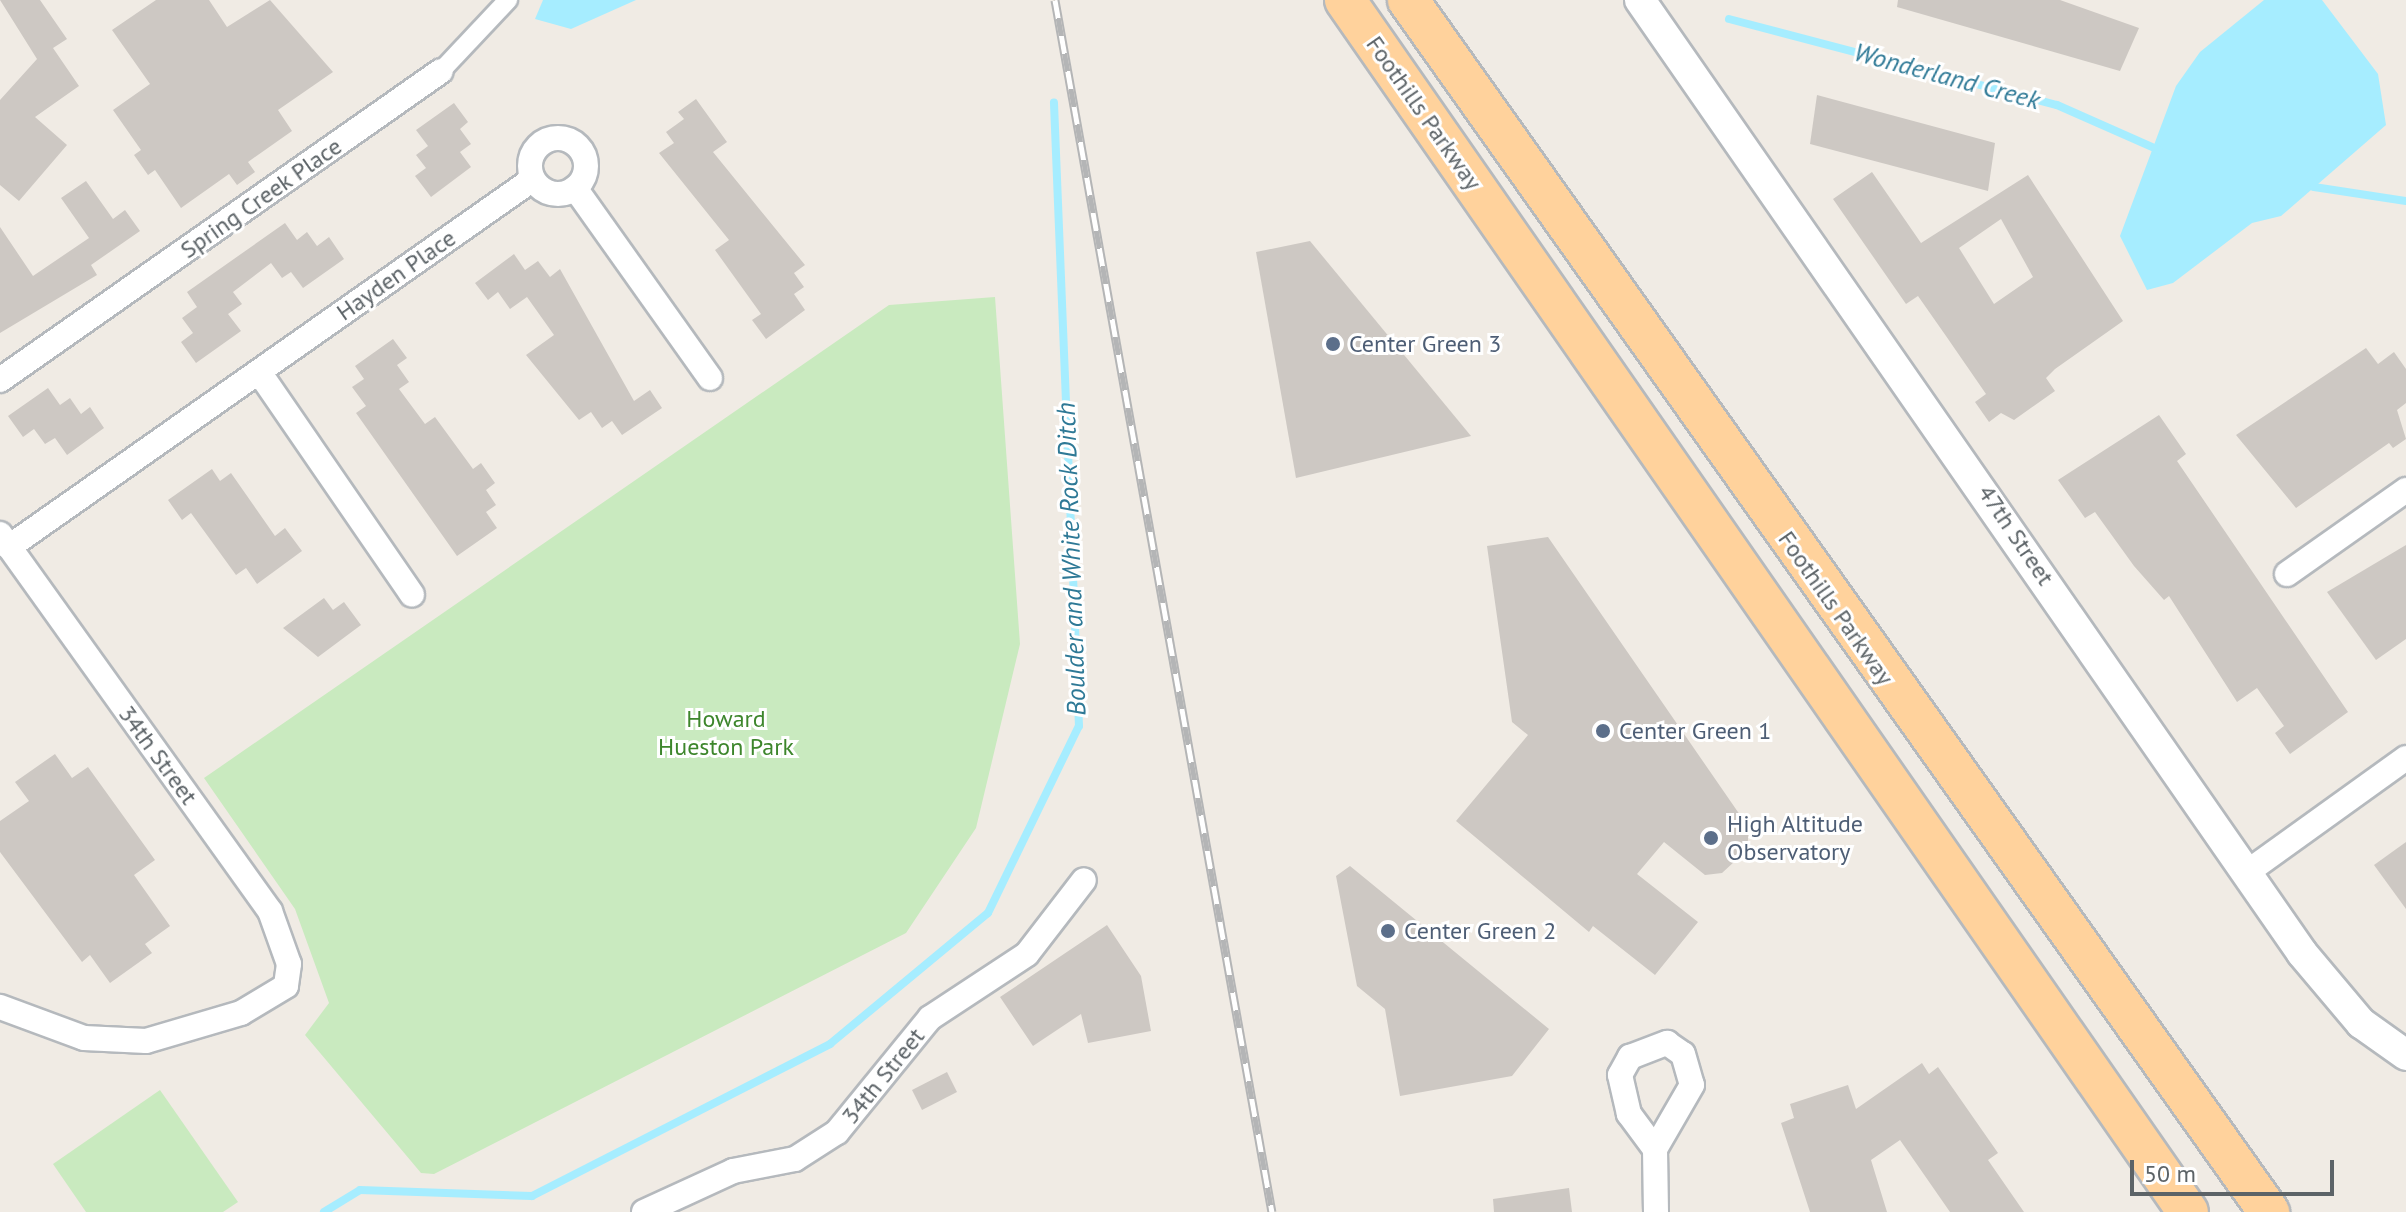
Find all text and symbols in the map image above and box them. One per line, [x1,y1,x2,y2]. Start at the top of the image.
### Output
street label: Foothills Parkway [1360,31,1488,195]
water label: Wonderland Creek [1851,36,2043,116]
street label: Spring Creek Place [175,131,347,265]
street label: Hayden Place [331,223,461,327]
place label: Center Green 3 [1349,330,1501,358]
marker: Center Green 3 [1324,335,1342,353]
water label: Boulder and White Rock Ditch [1050,401,1092,717]
street label: 47th Street [1972,479,2060,591]
street label: Foothills Parkway [1772,526,1900,690]
street label: 34th Street [113,700,203,810]
park label: Howard Hueston Park [658,705,794,761]
place label: Center Green 1 [1619,717,1771,745]
marker: Center Green 1 [1594,722,1612,740]
place label: High Altitude Observatory [1727,810,1864,866]
marker: High Altitude Observatory [1702,829,1720,847]
place label: Center Green 2 [1404,917,1556,945]
marker: Center Green 2 [1379,922,1397,940]
street label: 34th Street [836,1022,930,1130]
scale bar [2134,1144,2338,1194]
text: 50 m [2144,1158,2196,1189]

